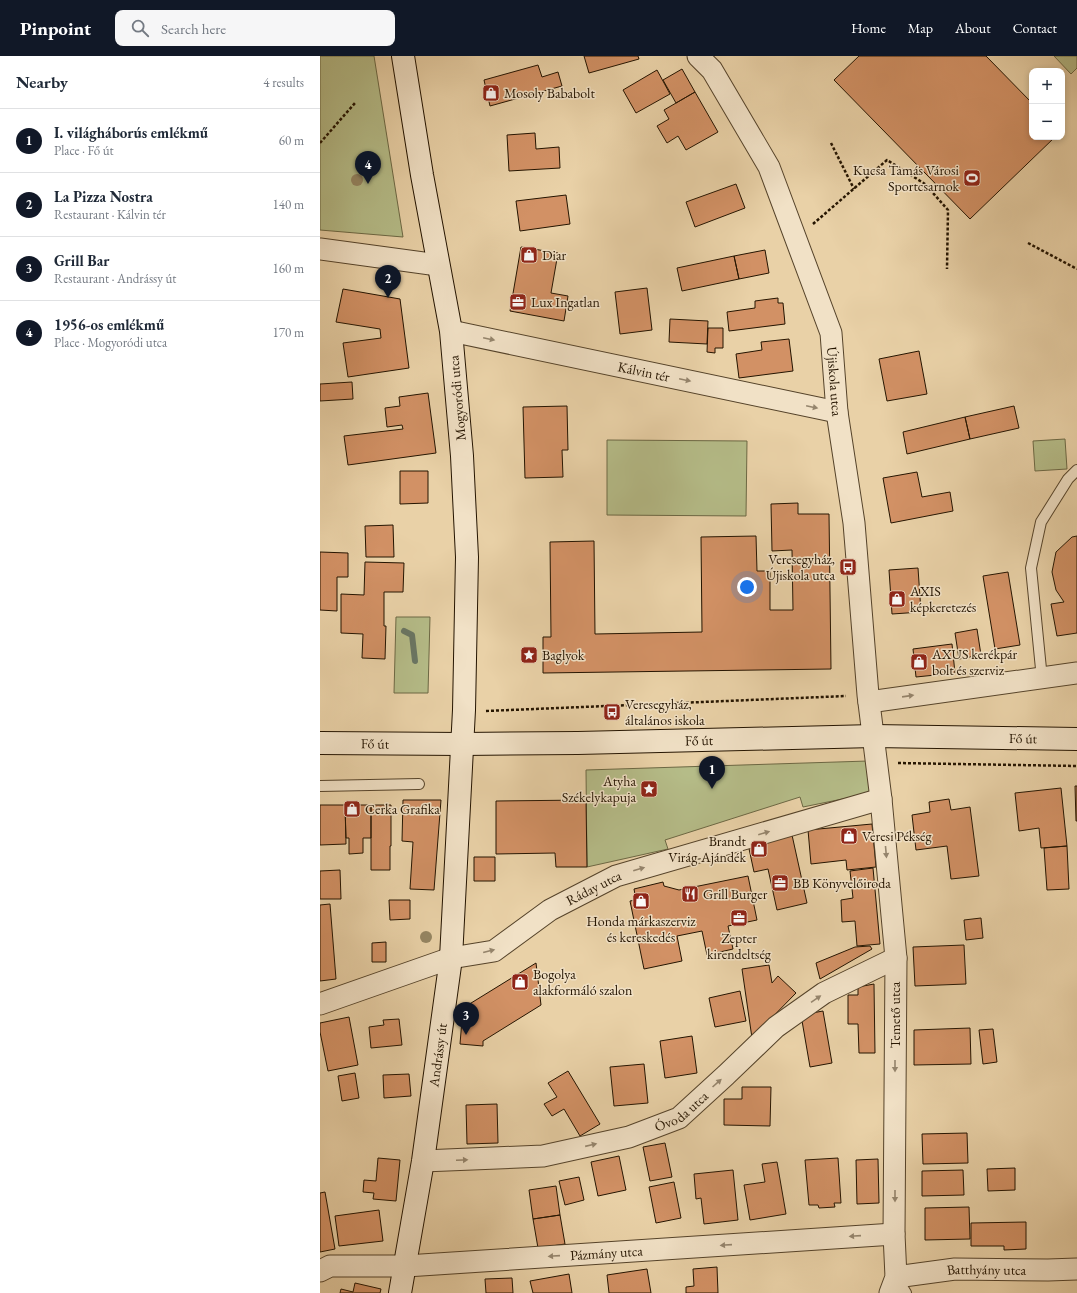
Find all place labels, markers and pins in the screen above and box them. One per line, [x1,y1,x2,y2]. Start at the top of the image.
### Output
shop icon: Mosoly Bababolt [481,83,501,103]
place label: Mosoly Bababolt [504,84,595,102]
pin: 4 [355,151,381,184]
place label: Kucsa Tamás Városi Sportcsarnok [853,161,960,195]
sports icon: Kucsa Tamás Városi Sportcsarnok [962,168,982,188]
shop icon: Diar [519,245,539,265]
place label: Diar [542,246,567,264]
pin: 2 [375,265,401,298]
office icon: Lux Ingatlan [508,292,528,312]
place label: Lux Ingatlan [531,293,601,311]
place label: Veresegyház, Újiskola utca [766,550,835,584]
bus stop icon: Veresegyház, Újiskola utca [838,557,858,577]
place label: AXIS képkeretezés [909,582,977,616]
shop icon: AXIS képkeretezés [887,589,907,609]
place icon: Baglyok [519,645,539,665]
place label: AXUS kerékpár bolt és szerviz [931,645,1018,679]
place label: Baglyok [542,646,585,664]
shop icon: AXUS kerékpár bolt és szerviz [909,652,929,672]
place label: Veresegyház, általános iskola [625,695,705,729]
bus stop icon: Veresegyház, általános iskola [602,702,622,722]
pin: 1 [699,756,725,789]
place label: Atyha Székelykapuja [562,772,636,806]
place icon: Atyha Székelykapuja [639,779,659,799]
shop icon: Cerka Grafika [342,799,362,819]
place label: Cerka Grafika [365,800,440,818]
shop icon: Veresi Pékség [839,826,859,846]
place label: Veresi Pékség [862,827,932,845]
place label: Brandt Virág-Ajándék [668,832,747,866]
shop icon: Brandt Virág-Ajándék [749,839,769,859]
office icon: BB Könyvelőiroda [770,873,790,893]
place label: BB Könyvelőiroda [793,874,891,892]
restaurant icon: Grill Burger [680,884,700,904]
place label: Grill Burger [703,885,768,903]
shop icon: Honda márkaszerviz és kereskedés [631,891,651,911]
office icon: Zepter kirendeltség [729,908,749,928]
place label: Honda márkaszerviz és kereskedés [586,912,696,946]
place label: Zepter kirendeltség [707,929,772,963]
place label: Bogolya alakformáló szalon [533,965,633,999]
shop icon: Bogolya alakformáló szalon [510,972,530,992]
pin: 3 [453,1002,479,1035]

